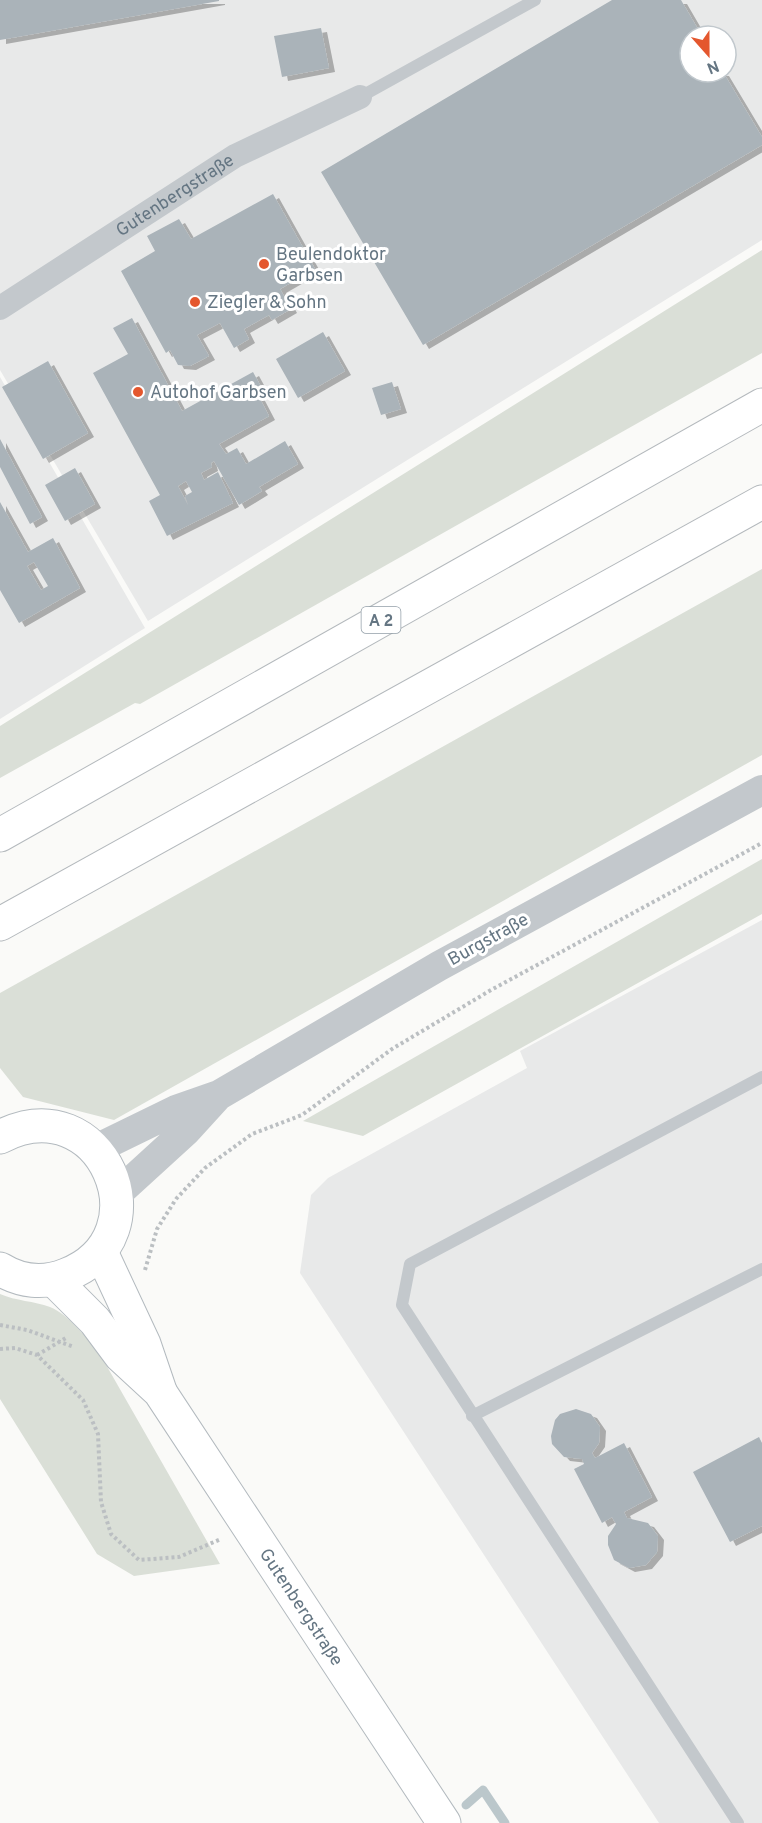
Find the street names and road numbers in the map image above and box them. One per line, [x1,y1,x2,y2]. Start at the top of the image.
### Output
street label: Gutenbergstraße [112,150,239,243]
road number: A 2 [362,607,400,633]
street label: Burgstraße [444,909,533,972]
street label: Gutenbergstraße [253,1544,347,1671]

